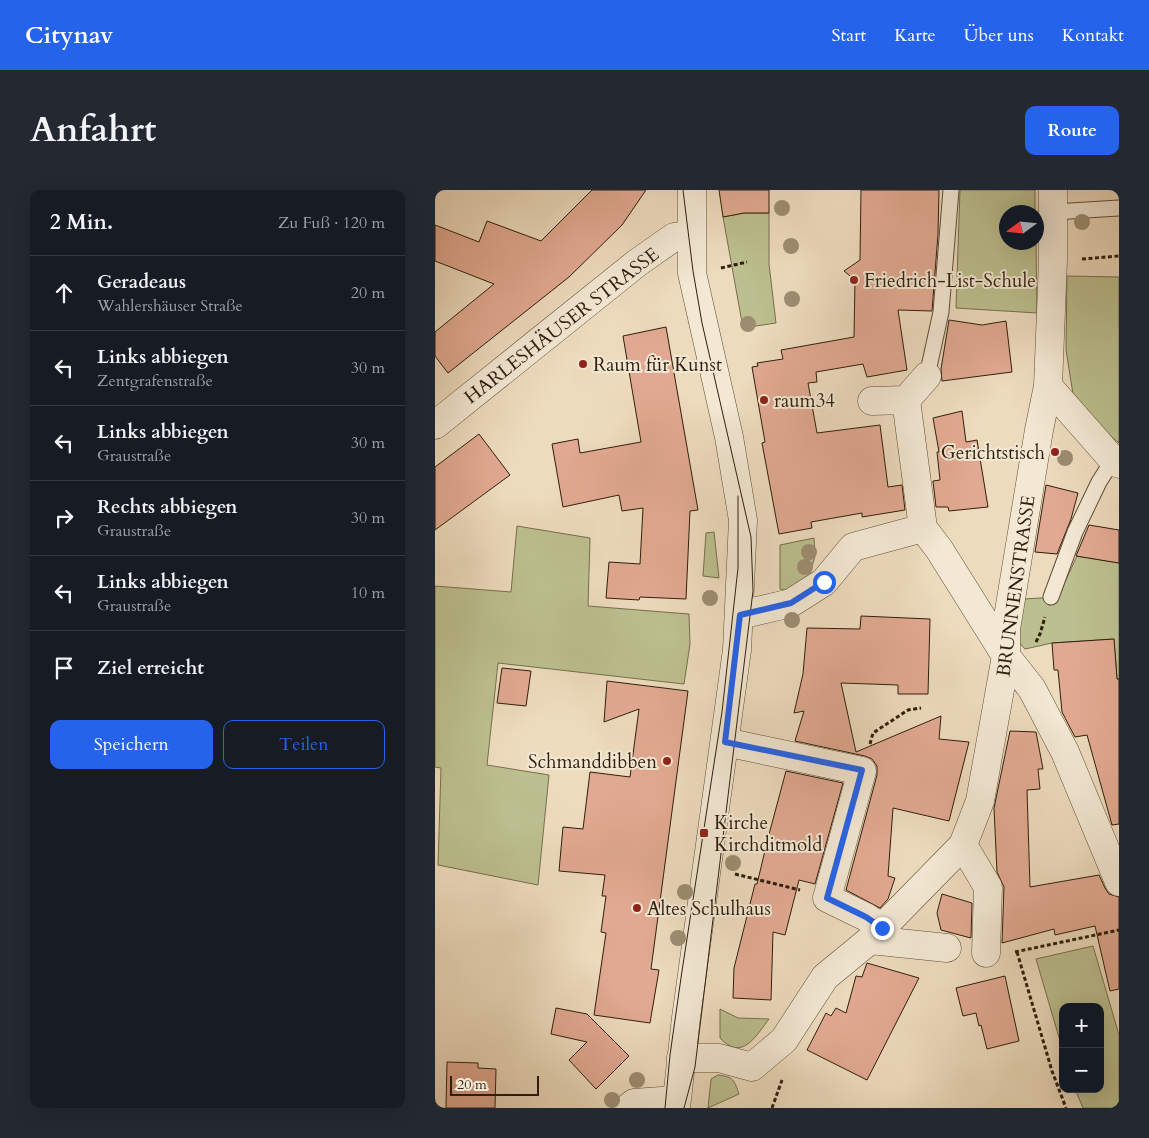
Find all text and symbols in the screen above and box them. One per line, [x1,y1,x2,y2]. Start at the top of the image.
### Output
text: Citynav [25,19,113,52]
text: Start [831,23,866,48]
text: Karte [894,23,936,48]
text: Über uns [964,23,1034,48]
text: Kontakt [1062,23,1124,48]
text: Anfahrt [30,106,156,154]
button: Route [1025,106,1119,155]
north arrow [999,205,1044,250]
text: 2 Min. [50,208,113,237]
text: Zu Fuß · 120 m [278,212,385,234]
street label: HARLESHÄUSER STRASSE [459,241,664,410]
place label: Friedrich-List-Schule [864,268,1036,294]
text: Geradeaus [97,269,186,295]
marker: Friedrich-List-Schule [848,274,860,286]
icon: ahead [50,279,78,307]
text: 20 m [351,282,385,304]
text: Wahlershäuser Straße [97,295,243,317]
text: Links abbiegen [97,344,229,370]
place label: Raum für Kunst [593,352,722,378]
icon: left [50,354,78,382]
text: 30 m [351,357,385,379]
marker: Raum für Kunst [577,358,589,370]
text: Zentgrafenstraße [97,370,213,392]
place label: raum34 [774,388,835,414]
marker: raum34 [758,394,770,406]
text: Links abbiegen [97,419,229,445]
icon: left [50,429,78,457]
text: 30 m [351,432,385,454]
place label: Gerichtstisch [941,440,1046,466]
text: Graustraße [97,445,171,467]
marker: Gerichtstisch [1049,446,1061,458]
text: Rechts abbiegen [97,494,238,520]
street label: BRUNNENSTRASSE [990,494,1042,678]
icon: right [50,504,78,532]
text: 30 m [351,507,385,529]
text: Graustraße [97,520,171,542]
text: Links abbiegen [97,569,229,595]
route start [813,571,836,594]
icon: left [50,579,78,607]
text: 10 m [351,582,385,604]
text: Graustraße [97,595,171,617]
icon: arrive [50,654,78,682]
text: Ziel erreicht [97,655,204,681]
button: Speichern [50,720,213,769]
button: Teilen [223,720,385,769]
place label: Schmanddibben [528,749,657,775]
marker: Schmanddibben [661,755,673,767]
place label: Kirche Kirchditmold [714,810,822,858]
marker: Kirche Kirchditmold [698,827,710,839]
place label: Altes Schulhaus [647,896,771,922]
marker: Altes Schulhaus [631,902,643,914]
route end [871,917,894,940]
map controls [1059,1003,1104,1093]
button: + [1059,1003,1104,1048]
button: − [1059,1048,1104,1093]
scale bar [450,1073,539,1096]
text: 20 m [457,1075,487,1094]

